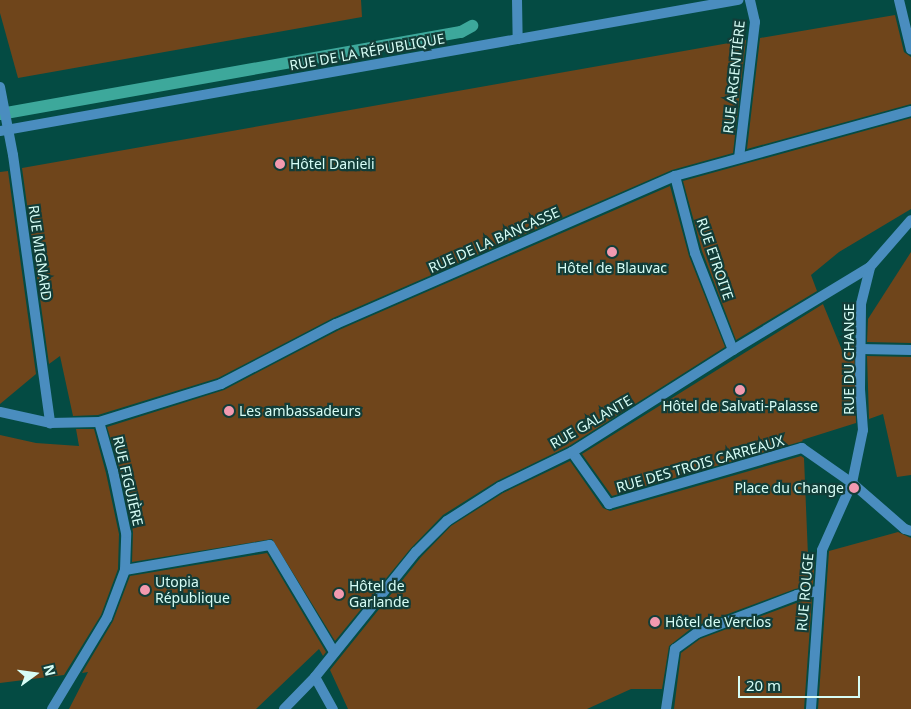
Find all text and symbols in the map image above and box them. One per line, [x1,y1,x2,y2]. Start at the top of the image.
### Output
street label: RUE ARGENTIÈRE [720,20,748,134]
street label: RUE DE LA RÉPUBLIQUE [288,30,446,74]
place label: Hôtel Danieli [290,156,375,172]
marker: Hôtel Danieli [274,158,286,170]
street label: RUE MIGNARD [25,204,55,302]
street label: RUE DE LA BANCASSE [426,204,562,276]
street label: RUE ETROITE [693,216,737,302]
marker: Hôtel de Blauvac [606,246,618,258]
place label: Hôtel de Blauvac [557,260,667,276]
street label: RUE DU CHANGE [841,303,857,415]
marker: Hôtel de Salvati-Palasse [734,384,746,396]
street label: RUE GALANTE [547,392,635,452]
place label: Hôtel de Salvati-Palasse [662,398,818,414]
place label: Les ambassadeurs [239,403,361,419]
marker: Les ambassadeurs [223,405,235,417]
street label: RUE DES TROIS CARREAUX [614,432,786,496]
street label: RUE FIGUIÈRE [109,434,147,528]
place label: Place du Change [734,480,844,496]
marker: Place du Change [848,482,860,494]
street label: RUE ROUGE [793,552,817,632]
place label: Utopia République [155,574,230,606]
place label: Hôtel de Garlande [349,578,409,610]
marker: Utopia République [139,584,151,596]
marker: Hôtel de Garlande [333,588,345,600]
place label: Hôtel de Verclos [665,614,771,630]
marker: Hôtel de Verclos [649,616,661,628]
north arrow [10,649,60,699]
text: N [39,662,61,678]
scale bar [741,666,864,698]
text: 20 m [746,675,781,695]

